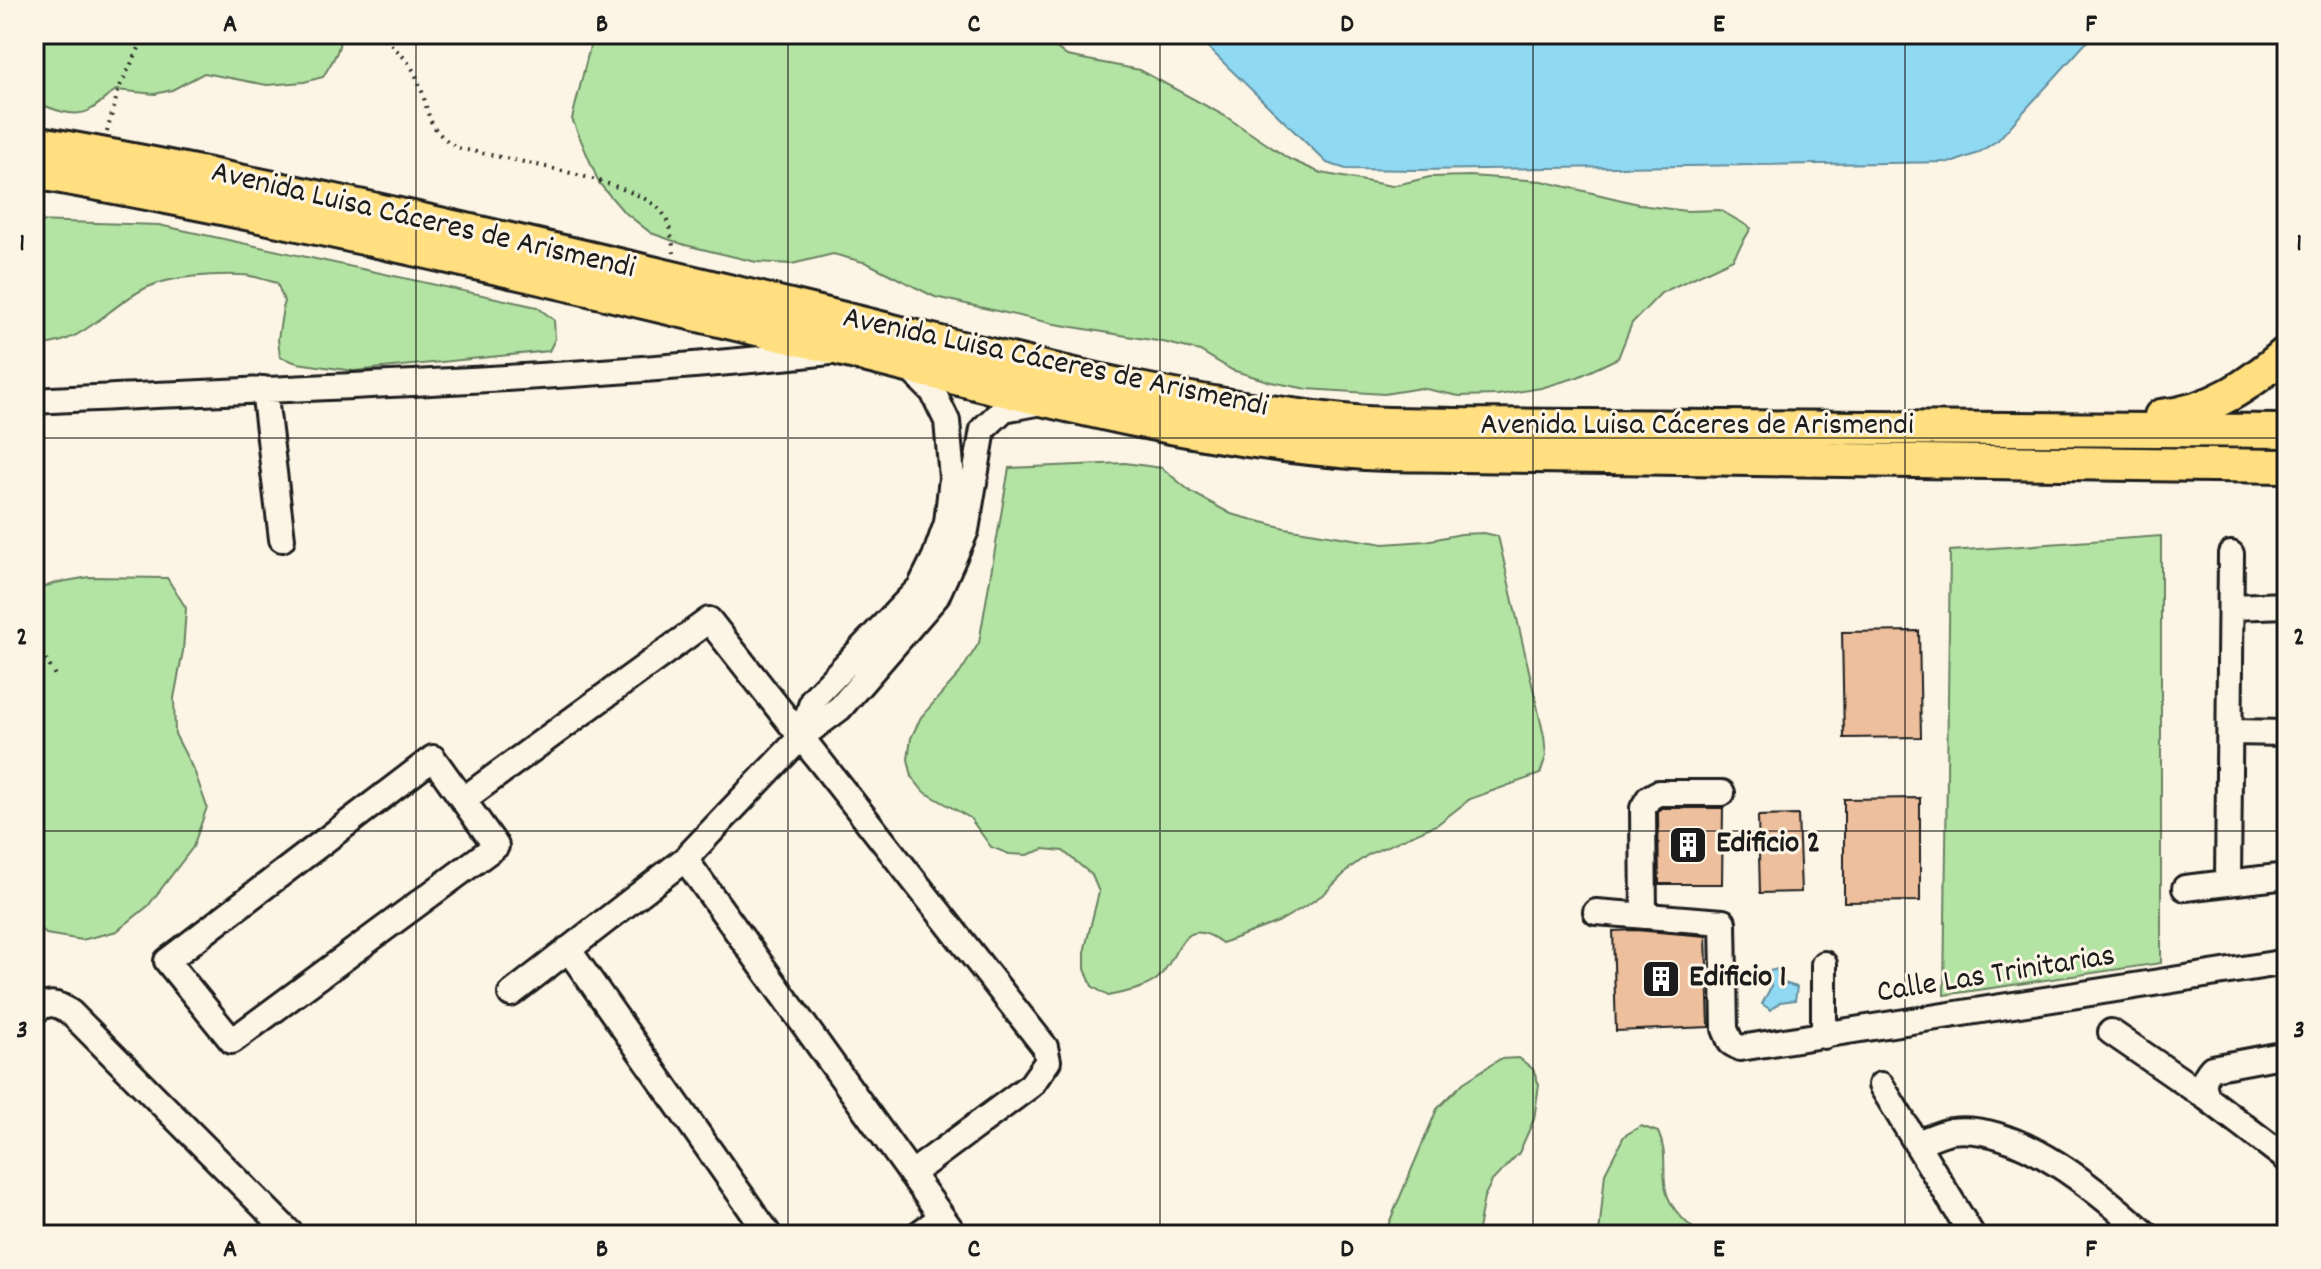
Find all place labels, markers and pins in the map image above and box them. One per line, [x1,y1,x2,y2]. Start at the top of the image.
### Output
place label: Edificio 2 [1716,822,1820,868]
building icon: Edificio 2 [1667,824,1709,866]
place label: Edificio 1 [1689,956,1786,1002]
building icon: Edificio 1 [1640,958,1682,1000]

